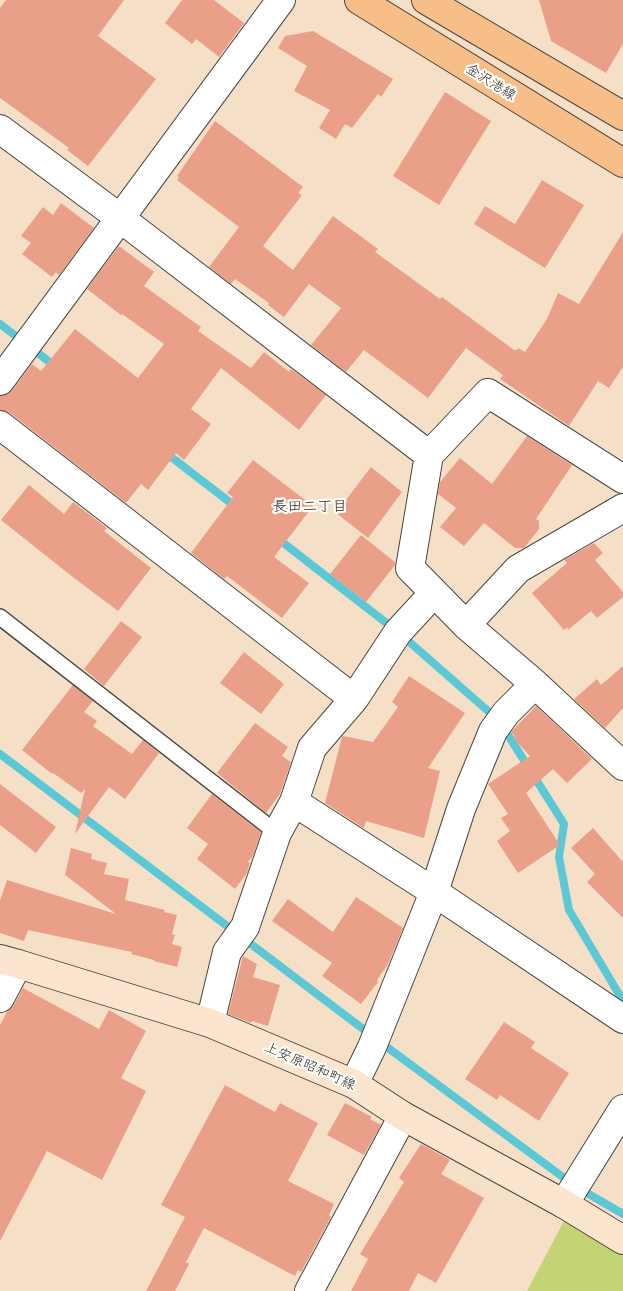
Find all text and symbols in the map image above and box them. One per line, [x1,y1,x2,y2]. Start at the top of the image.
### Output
street label: 金沢港線 [463,60,519,104]
district label: 長田二丁目 [273,497,347,515]
street label: 上安原昭和町線 [262,1038,358,1094]

